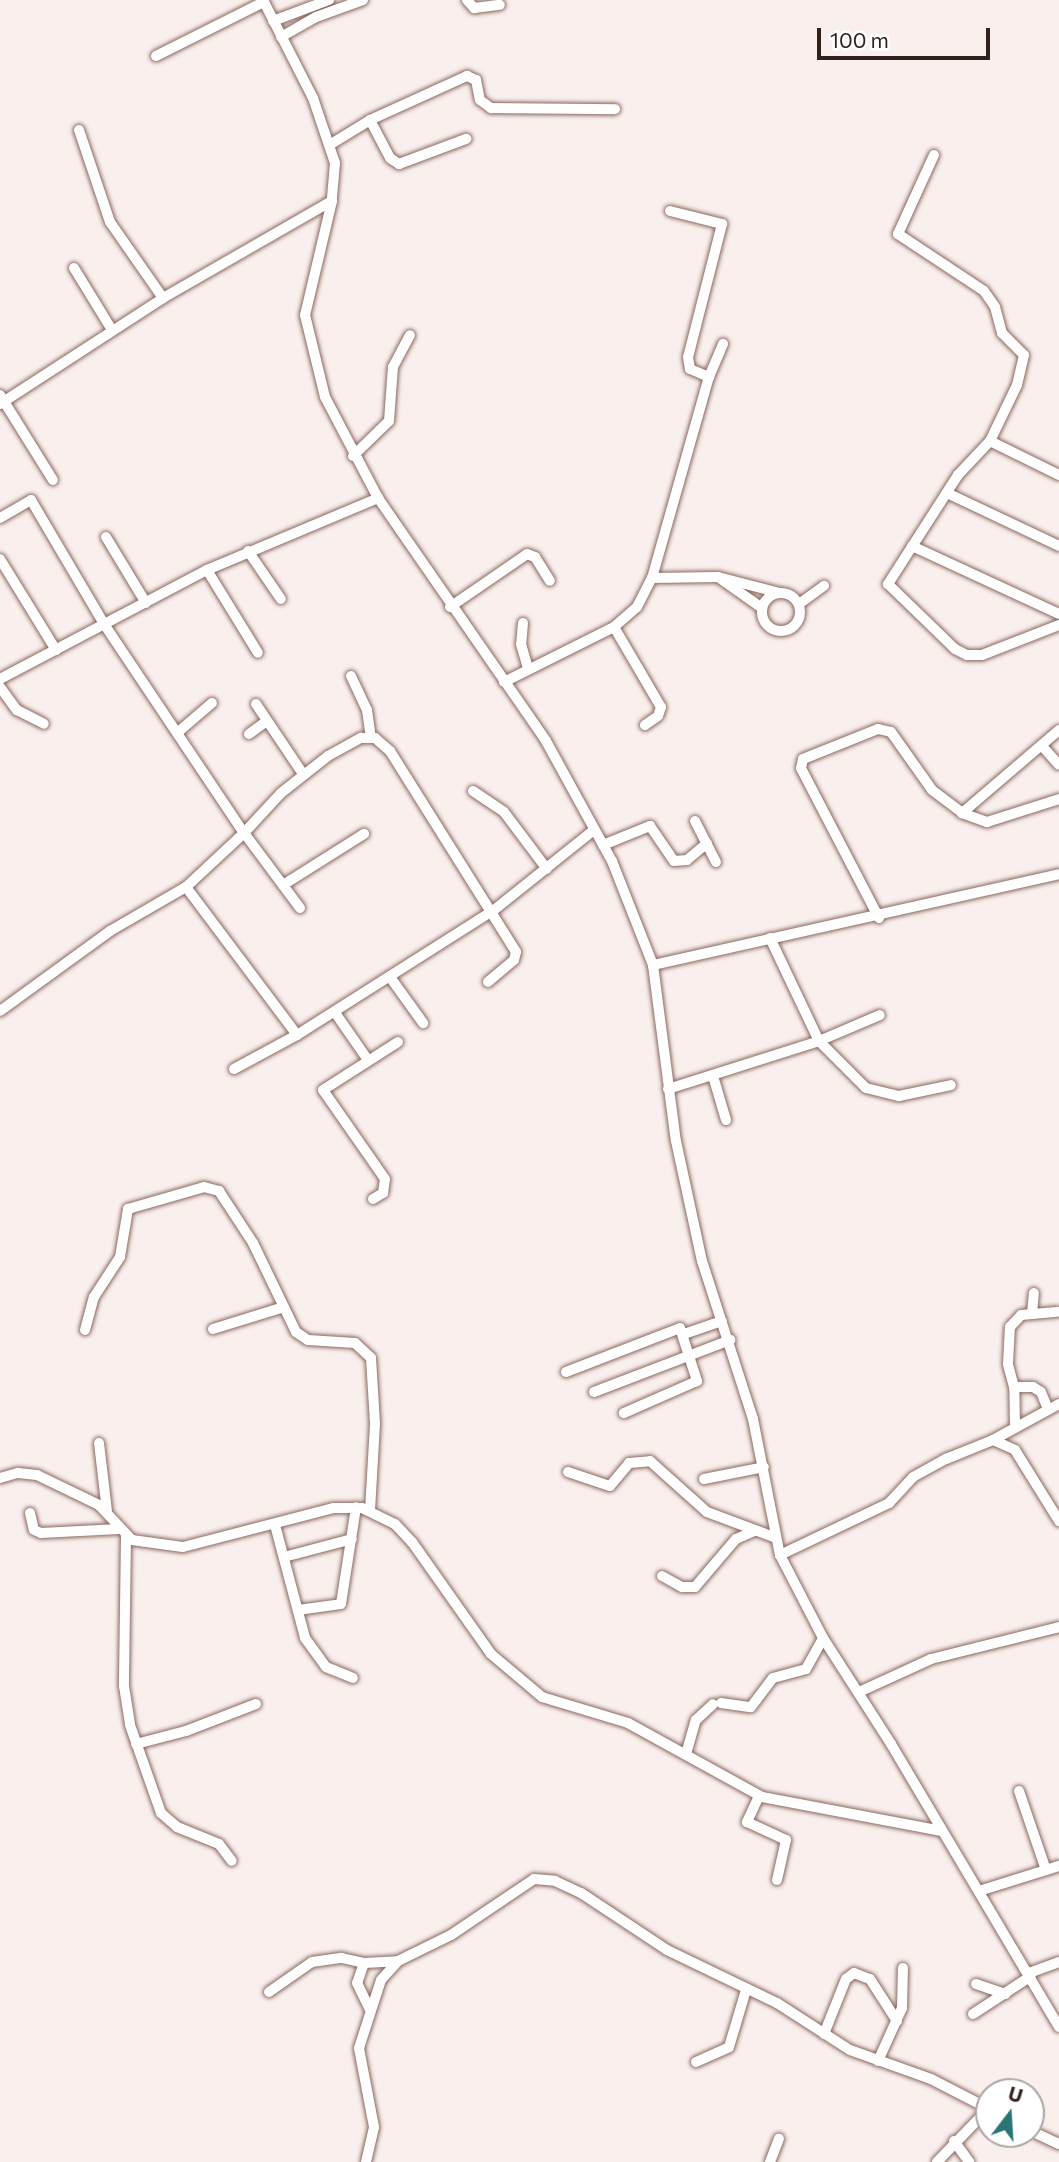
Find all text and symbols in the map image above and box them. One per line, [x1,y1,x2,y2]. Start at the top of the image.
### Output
scale bar [821,14,994,58]
text: 100 m [830,27,889,52]
north arrow [975,2078,1045,2148]
text: U [1006,2081,1026,2107]

